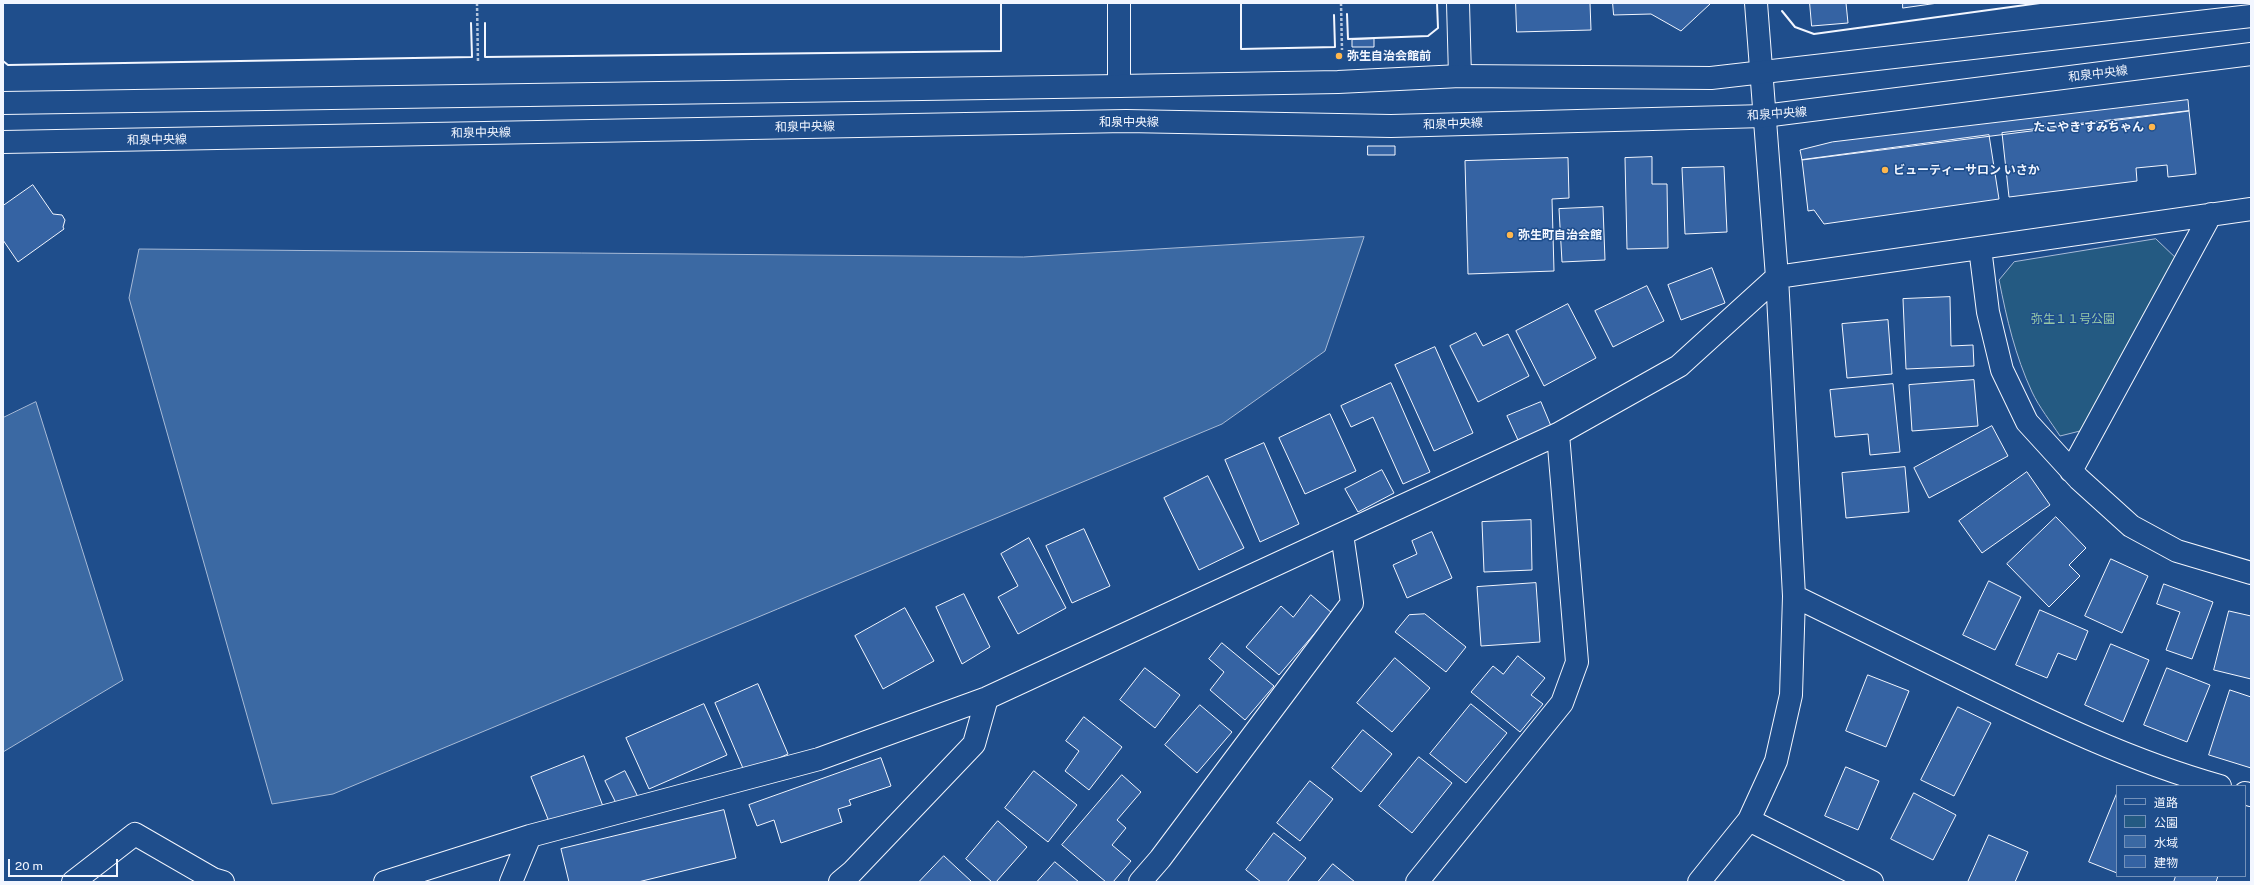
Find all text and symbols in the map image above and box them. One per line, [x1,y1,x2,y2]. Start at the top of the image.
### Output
place label: 弥生自治会館前 [1347,49,1431,63]
marker: 弥生自治会館前 [1334,51,1344,61]
street label: 和泉中央線 [2067,63,2129,85]
street label: 和泉中央線 [1747,105,1807,123]
street label: 和泉中央線 [1099,115,1159,129]
street label: 和泉中央線 [1423,116,1483,132]
street label: 和泉中央線 [775,119,835,135]
place label: たこやき すみちゃん [2033,120,2144,134]
marker: たこやき すみちゃん [2147,122,2157,132]
street label: 和泉中央線 [451,125,511,141]
street label: 和泉中央線 [127,132,187,148]
place label: ビューティーサロン いさか [1893,163,2040,177]
marker: ビューティーサロン いさか [1880,165,1890,175]
place label: 弥生町自治会館 [1518,228,1602,242]
marker: 弥生町自治会館 [1505,230,1515,240]
park label: 弥生１１号公園 [2031,312,2115,326]
legend [2116,785,2246,877]
text: 道路 [2154,796,2178,810]
text: 公園 [2154,816,2178,830]
text: 水域 [2154,836,2178,850]
scale bar [10,851,120,877]
text: 建物 [2154,856,2178,870]
text: 20 m [15,859,43,873]

